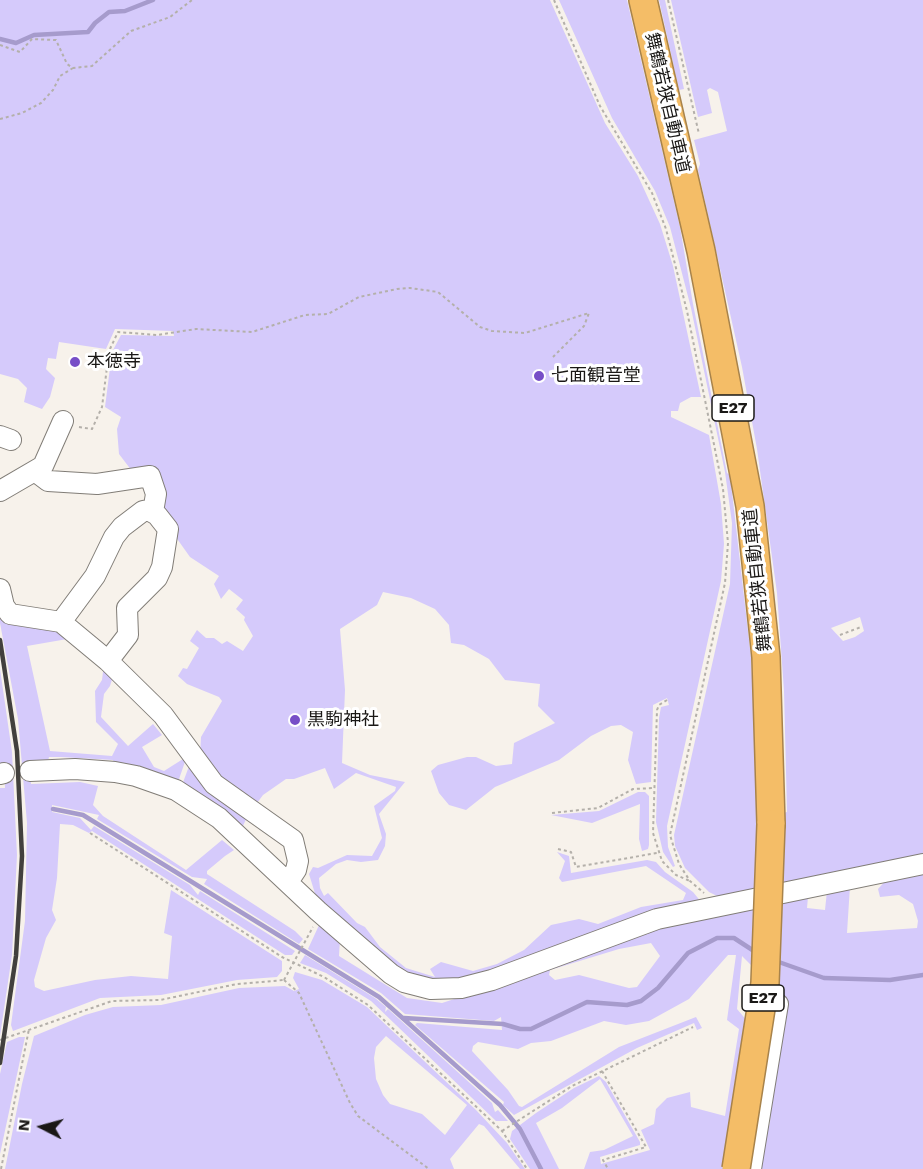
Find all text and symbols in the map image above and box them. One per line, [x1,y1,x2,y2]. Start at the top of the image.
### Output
street label: 舞鶴若狭自動車道 [640,30,694,176]
place label: 本徳寺 [87,351,141,373]
marker: 本徳寺 [68,355,82,369]
place label: 七面観音堂 [551,365,641,387]
marker: 七面観音堂 [532,369,546,383]
road number: E27 [712,395,754,421]
street label: 舞鶴若狭自動車道 [740,507,776,653]
place label: 黒駒神社 [307,709,379,731]
marker: 黒駒神社 [288,713,302,727]
road number: E27 [742,985,784,1011]
north arrow [12,1097,72,1157]
text: N [14,1118,34,1132]

